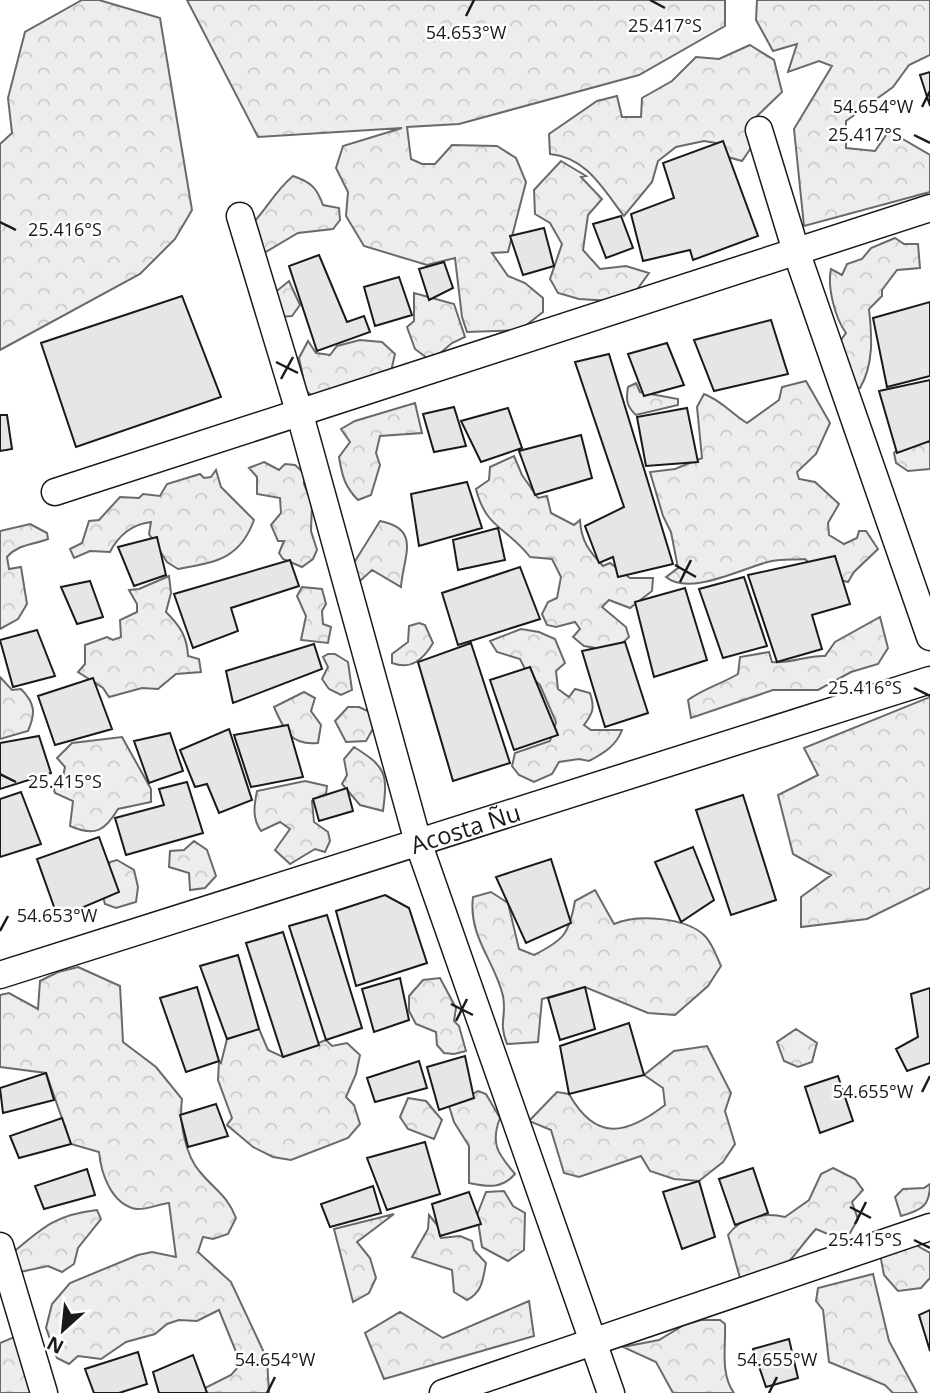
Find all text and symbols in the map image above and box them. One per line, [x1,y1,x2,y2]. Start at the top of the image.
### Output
text: 25.417°S [628,13,702,37]
text: 54.653°W [426,20,507,44]
text: 54.654°W [833,94,914,118]
text: 25.417°S [828,122,902,146]
text: 25.416°S [28,217,102,241]
text: 25.416°S [828,675,902,699]
text: 25.415°S [28,769,102,793]
street label: Acosta Ñu [406,795,524,860]
text: 54.653°W [17,903,98,927]
text: 54.655°W [833,1079,914,1103]
text: 25.415°S [828,1227,902,1251]
north arrow [28,1295,98,1365]
text: N [42,1330,68,1360]
text: 54.654°W [235,1347,316,1371]
text: 54.655°W [737,1347,818,1371]

